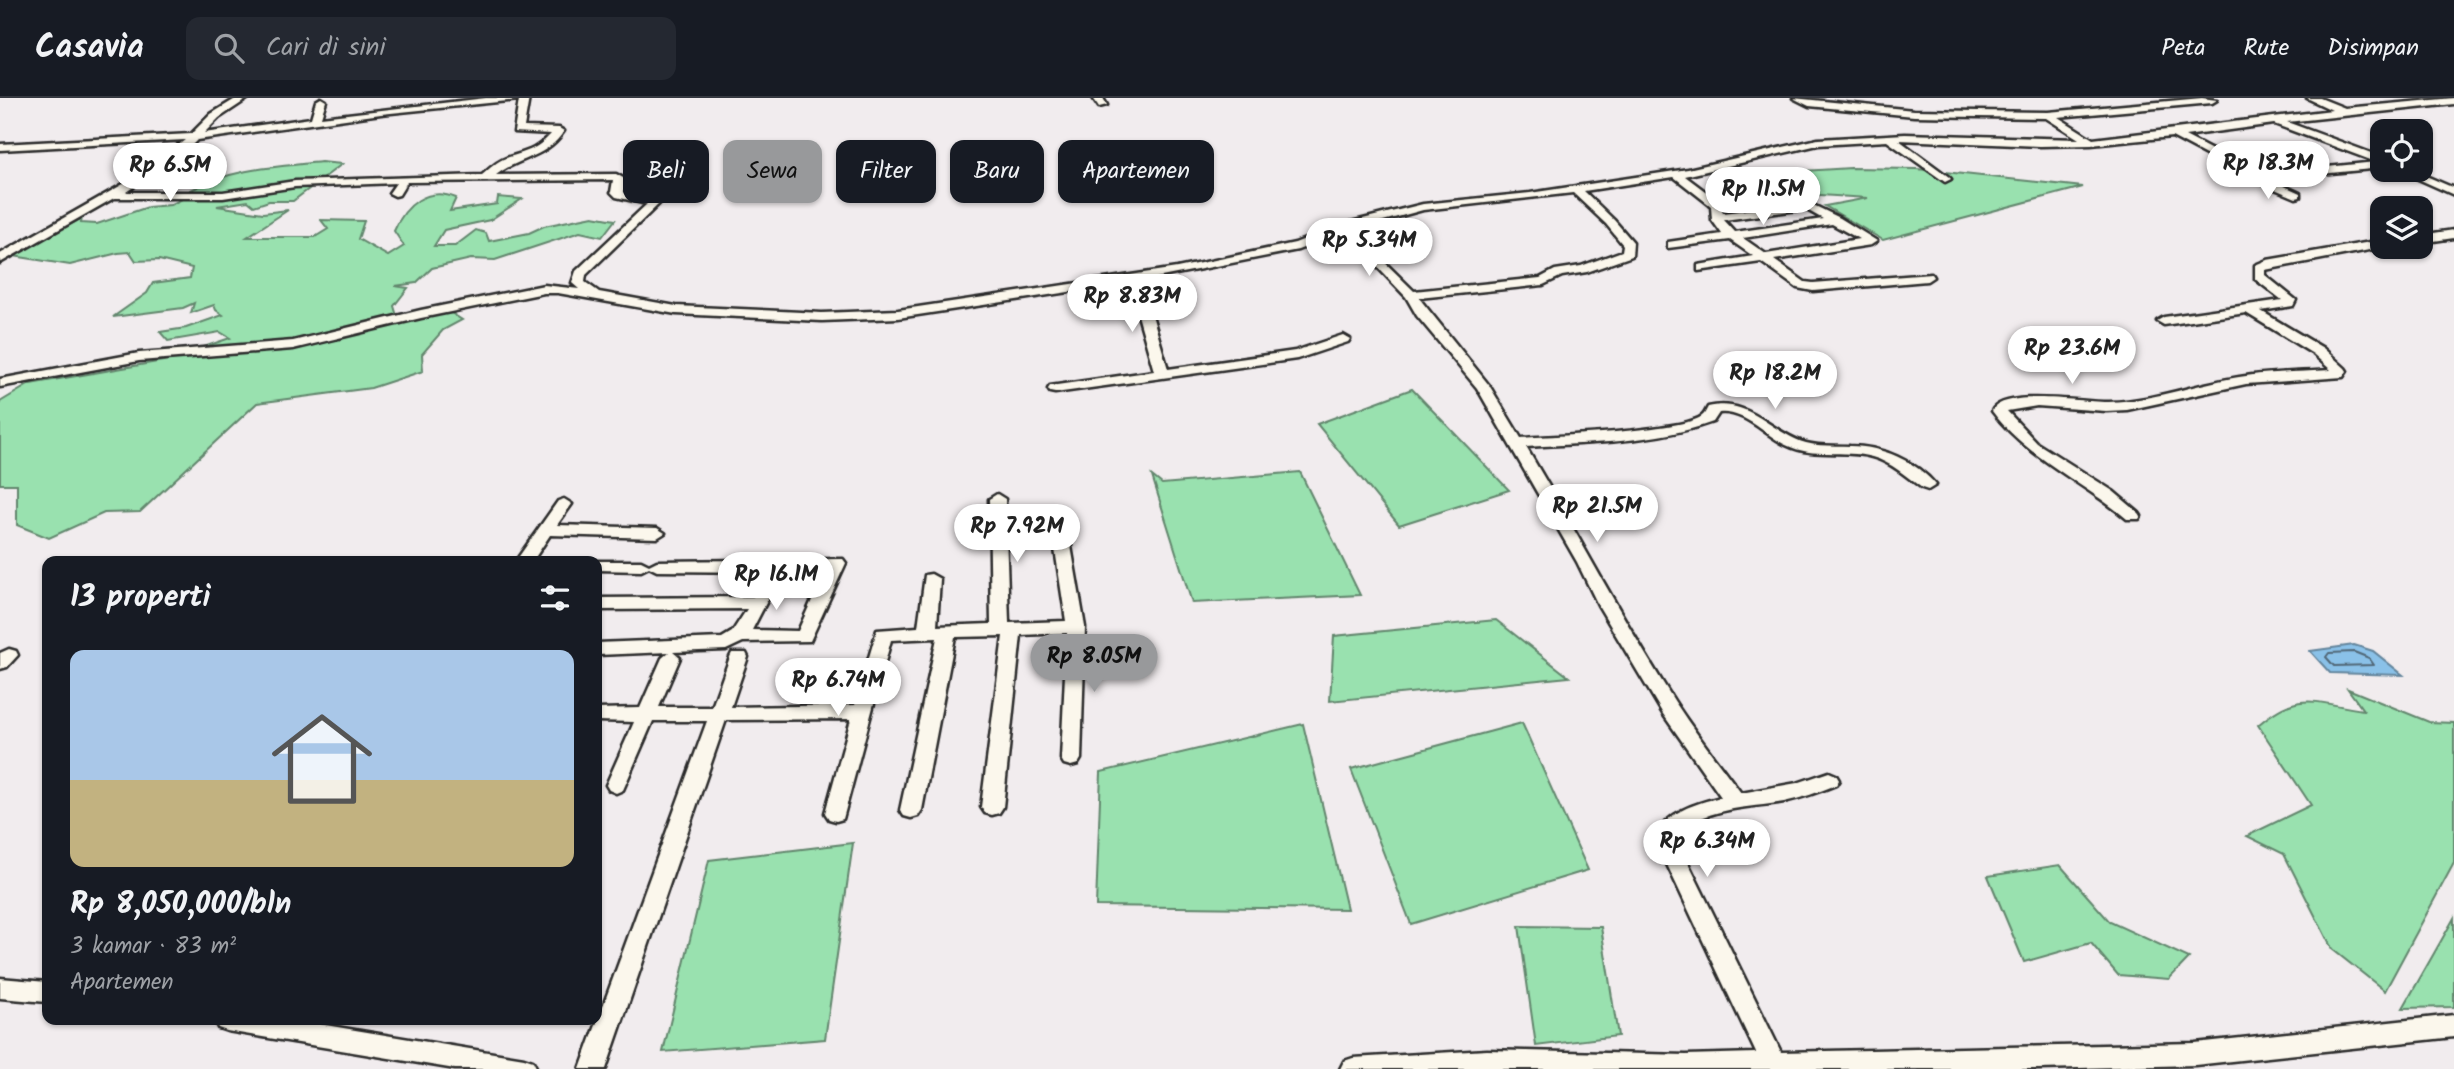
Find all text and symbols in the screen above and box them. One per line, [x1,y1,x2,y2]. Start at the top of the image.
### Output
search box [186,17,676,80]
text: Casavia [35,22,144,75]
text: Cari di sini [266,27,386,69]
icon: search [210,29,248,67]
text: Peta [2161,29,2206,68]
text: Rute [2244,29,2289,68]
text: Disimpan [2327,29,2419,68]
map controls [2370,119,2433,259]
button: locate [2370,119,2433,182]
chip: Beli [623,140,709,203]
chip: Sewa [723,140,822,203]
chip: Filter [836,140,936,203]
chip: Baru [950,140,1044,203]
chip: Apartemen [1058,140,1214,203]
pin: Rp 18.3M [2196,141,2340,201]
pin: Rp 6.5M [105,144,235,203]
text: Rp 18.3M [2223,146,2314,182]
text: Rp 6.5M [129,148,211,184]
pin: Rp 11.5M [1691,167,1835,227]
text: Rp 11.5M [1721,172,1805,208]
button: layers [2370,196,2433,259]
pin: Rp 5.34M [1297,218,1441,278]
text: Rp 5.34M [1322,223,1416,259]
pin: Rp 8.83M [1060,274,1204,334]
text: Rp 8.83M [1083,279,1181,315]
pin: Rp 23.6M [2000,327,2144,386]
text: Rp 23.6M [2024,331,2120,367]
pin: Rp 18.2M [1703,352,1847,411]
text: Rp 18.2M [1729,356,1821,392]
pin: Rp 21.5M [1525,484,1669,544]
text: Rp 21.5M [1552,489,1642,525]
pin: Rp 7.92M [945,504,1089,564]
text: Rp 7.92M [970,509,1064,545]
pin: Rp 16.1M [704,552,848,612]
text: Rp 16.1M [734,557,818,593]
text: 13 properti [70,574,211,622]
icon: filters [536,579,574,617]
pin: Rp 8.05M [1022,634,1166,694]
text: Rp 8.05M [1047,639,1141,675]
pin: Rp 6.74M [766,658,910,718]
text: Rp 6.74M [791,663,885,699]
icon: home [259,696,385,822]
pin: Rp 6.34M [1635,820,1779,879]
text: Rp 6.34M [1659,824,1755,860]
text: Rp 8,050,000/bln [70,881,291,929]
text: 3 kamar · 83 m² [70,929,236,965]
text: Apartemen [70,965,174,1001]

